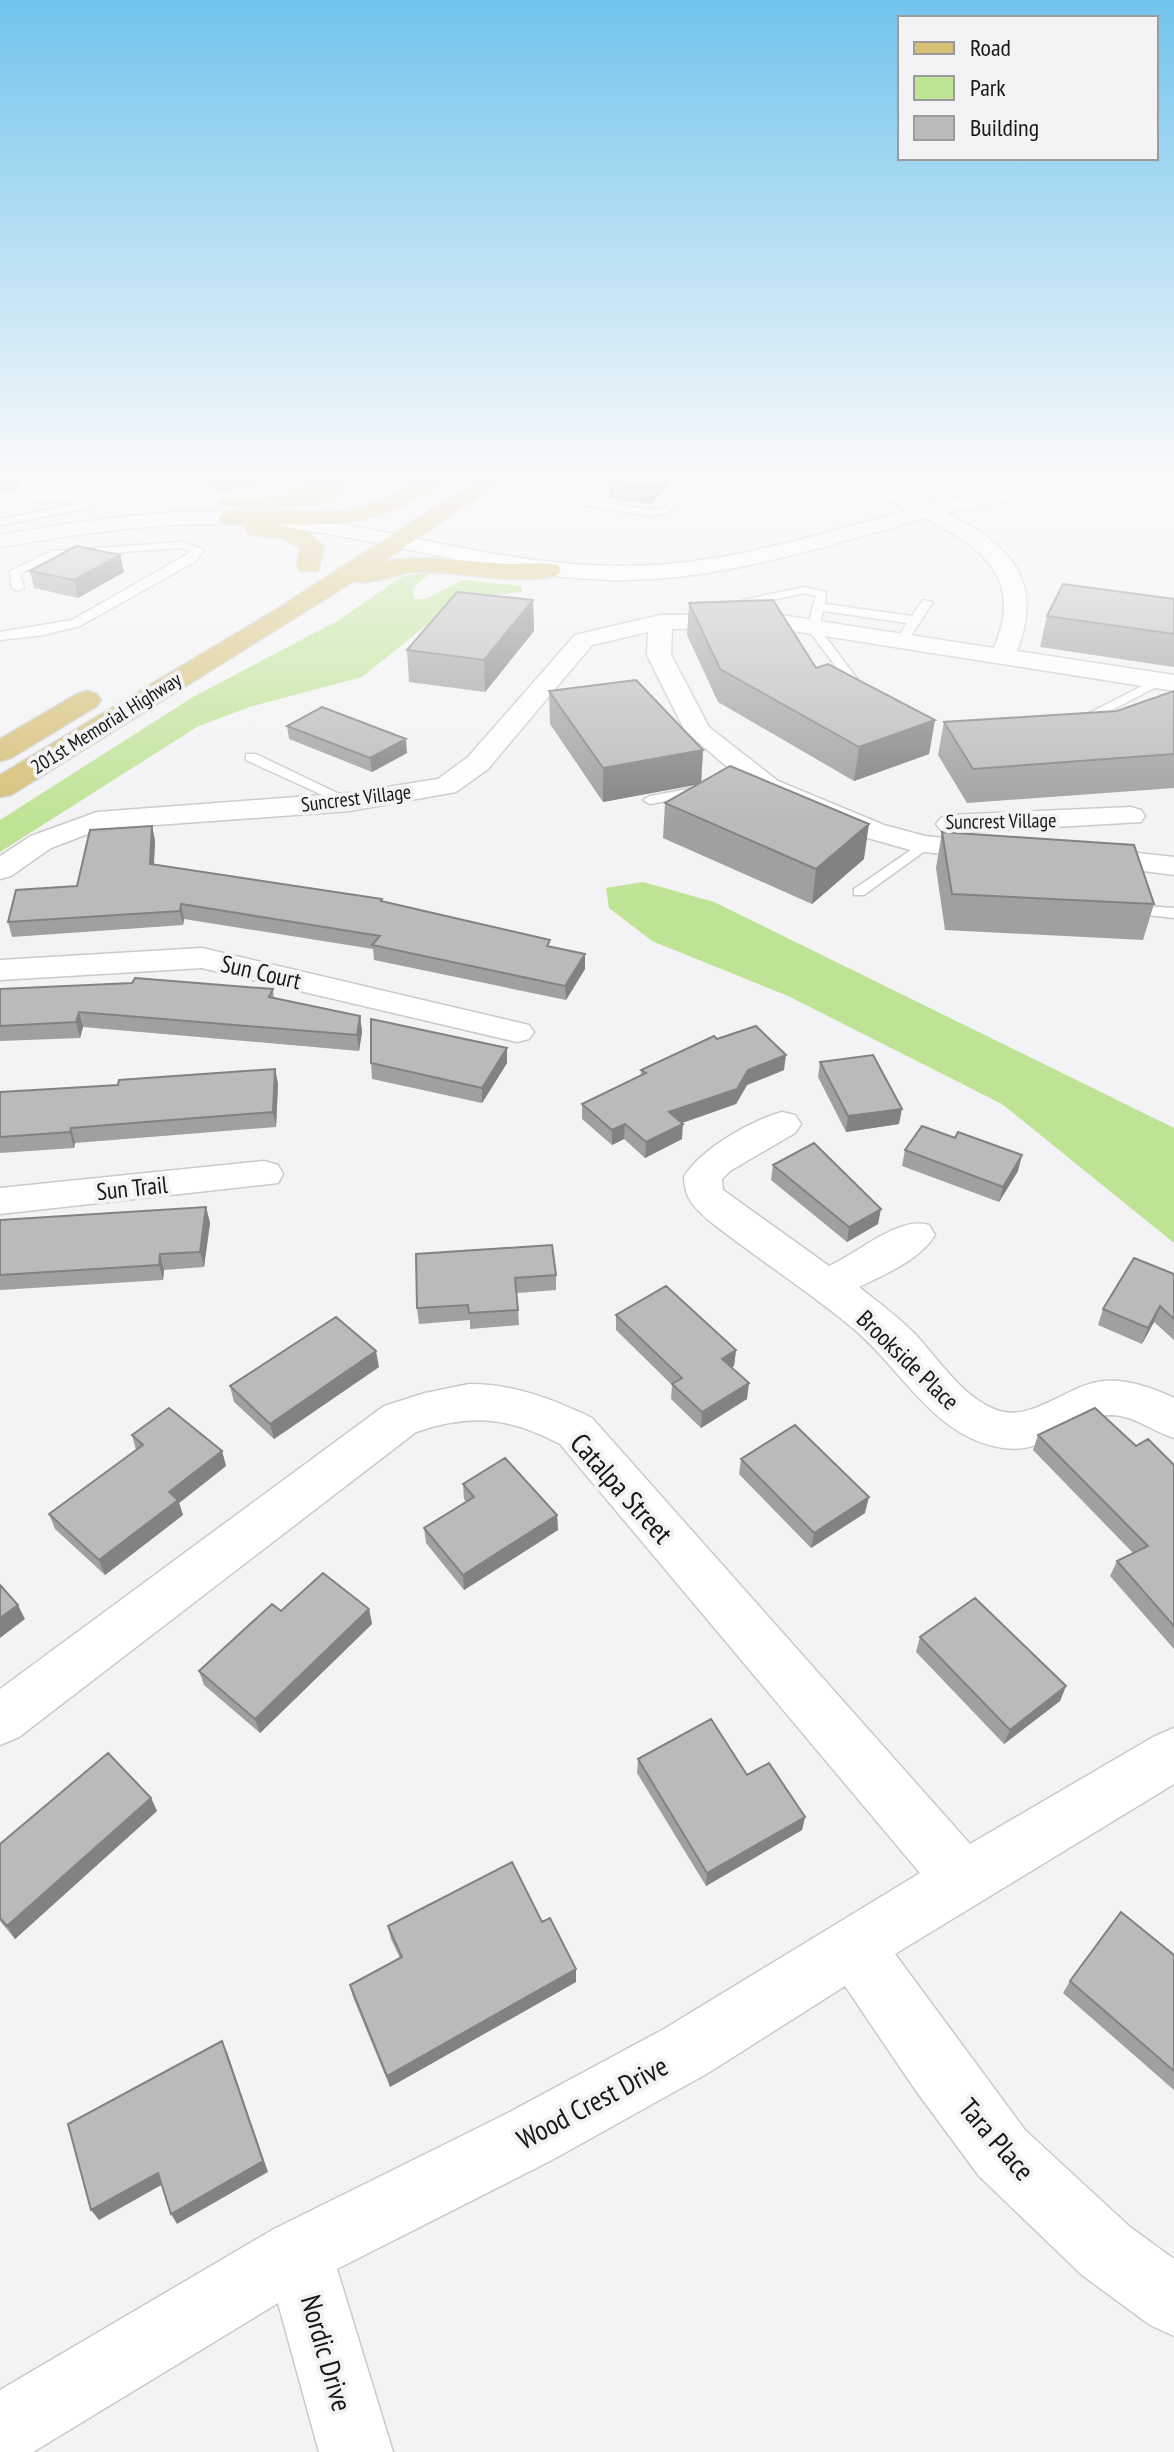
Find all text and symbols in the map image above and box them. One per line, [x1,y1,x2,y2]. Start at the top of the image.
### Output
legend [898,16,1158,160]
text: Road [970,32,1011,63]
text: Park [970,72,1006,103]
text: Building [970,112,1039,143]
street label: 201st Memorial Highway [26,666,187,780]
street label: Suncrest Village [299,778,413,818]
street label: Suncrest Village [945,807,1057,835]
street label: Sun Court [218,948,304,996]
street label: Sun Trail [95,1169,170,1207]
street label: Brookside Place [850,1303,966,1417]
street label: Catalpa Street [563,1425,682,1551]
street label: Wood Crest Drive [510,2047,674,2157]
street label: Tara Place [951,2090,1043,2188]
street label: Nordic Drive [293,2291,361,2415]

